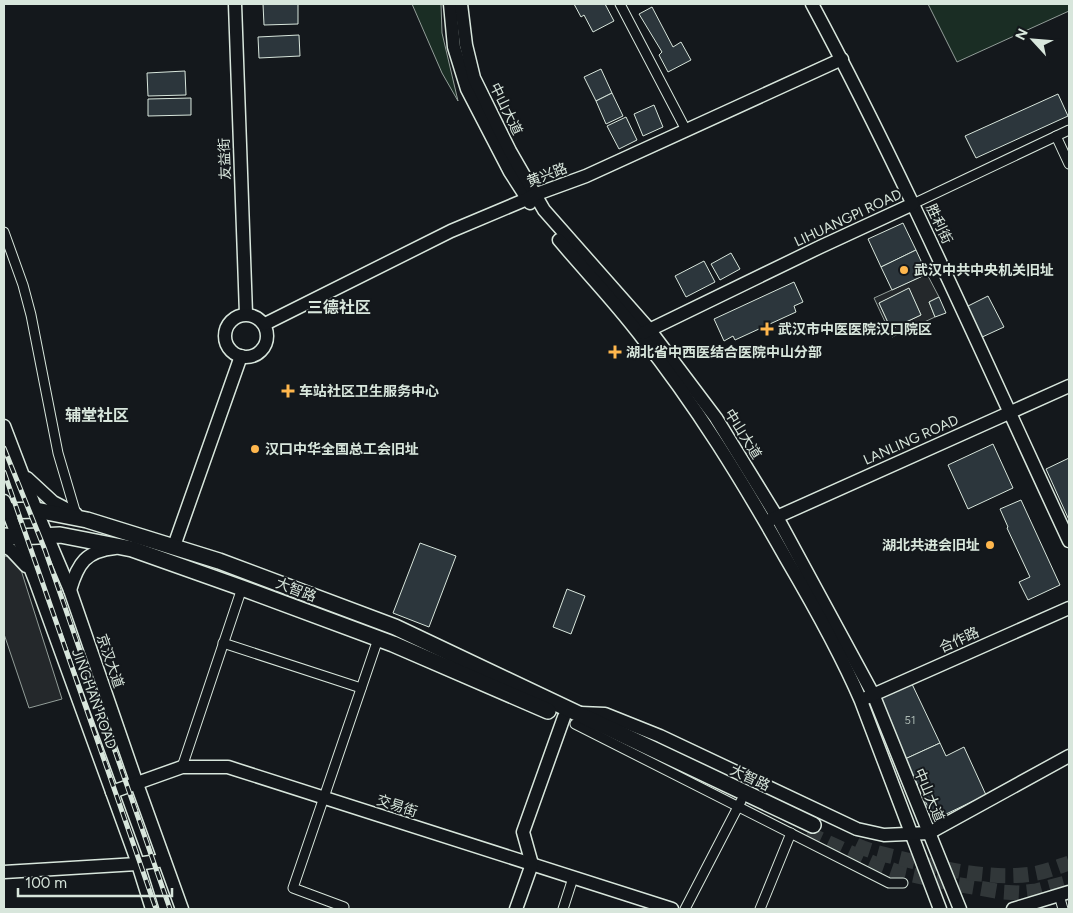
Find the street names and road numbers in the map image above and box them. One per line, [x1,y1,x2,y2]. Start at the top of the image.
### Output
street label: 中山大道 [486,80,526,138]
street label: 友益街 [216,138,234,180]
street label: 黄兴路 [524,160,570,190]
street label: LIHUANGPI ROAD [792,186,904,250]
street label: 胜利街 [922,201,956,247]
street label: 中山大道 [721,406,765,462]
street label: LANLING ROAD [861,411,961,469]
street label: 大智路 [273,575,319,605]
street label: 合作路 [936,624,982,656]
street label: 京汉大道 [93,632,127,690]
street label: JINGHAN ROAD [68,647,120,751]
street label: 大智路 [727,761,773,795]
street label: 中山大道 [910,766,948,824]
street label: 交易街 [374,791,420,821]

